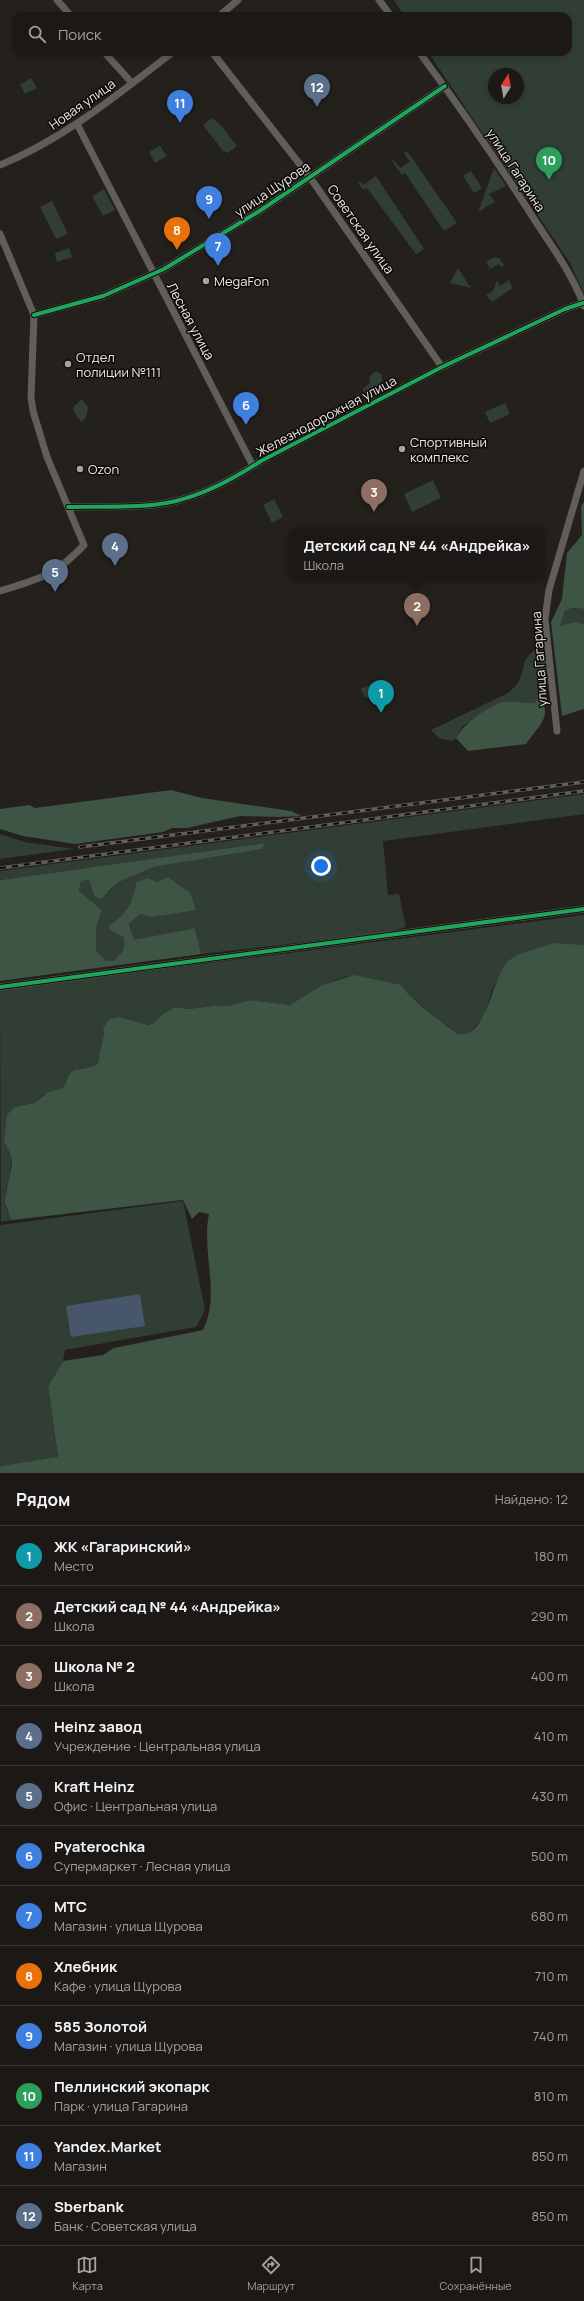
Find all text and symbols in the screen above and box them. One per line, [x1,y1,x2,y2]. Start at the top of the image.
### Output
search box [12,12,572,56]
icon: search [26,23,48,45]
text: Поиск [58,24,102,45]
north arrow [488,68,524,104]
street label: Новая улица [45,74,119,134]
pin: 12 [304,74,330,107]
pin: 11 [167,90,193,123]
street label: улица Гагарина [482,125,550,215]
pin: 10 [536,147,562,180]
street label: улица Щурова [231,157,313,221]
street label: Советская улица [323,181,399,277]
pin: 9 [196,186,222,219]
pin: 8 [164,217,190,250]
pin: 7 [205,233,231,266]
place label: MegaFon [214,272,269,290]
marker: MegaFon [201,276,211,286]
street label: Лесная улица [163,279,219,363]
place label: Отдел полиции №111 [76,348,161,381]
marker: Отдел полиции №111 [63,359,73,369]
street label: Железнодорожная улица [253,371,399,461]
pin: 6 [233,392,259,425]
place label: Спортивный комплекс [410,433,487,466]
marker: Спортивный комплекс [397,444,407,454]
place label: Ozon [88,460,119,478]
marker: Ozon [75,464,85,474]
pin: 3 [361,479,387,512]
popup [289,528,545,580]
pin: 4 [102,533,128,566]
text: Детский сад № 44 «Андрейка» [303,535,531,556]
text: Школа [303,556,344,574]
pin: 5 [42,559,68,592]
pin: 2 [404,593,430,626]
street label: улица Гагарина [527,611,551,707]
pin: 1 [368,680,394,713]
your location [311,856,331,876]
text: Рядом [16,1488,70,1511]
text: Найдено: 12 [495,1490,568,1508]
text: ЖК «Гагаринский» [54,1536,192,1557]
text: 1 [26,1547,32,1565]
text: 180 m [534,1547,568,1565]
text: Место [54,1557,94,1575]
text: Детский сад № 44 «Андрейка» [54,1596,281,1617]
text: 2 [25,1607,33,1625]
text: 290 m [531,1607,568,1625]
text: Школа [54,1617,95,1635]
text: Школа № 2 [54,1656,135,1677]
text: 3 [25,1667,33,1685]
text: 400 m [531,1667,568,1685]
text: Школа [54,1677,95,1695]
text: Heinz завод [54,1716,142,1737]
text: 4 [25,1727,33,1745]
text: 410 m [534,1727,568,1745]
text: Учреждение · Центральная улица [54,1737,261,1755]
text: Kraft Heinz [54,1776,135,1797]
text: 5 [25,1787,33,1805]
text: 430 m [532,1787,568,1805]
text: Офис · Центральная улица [54,1797,217,1815]
text: Pyaterochka [54,1836,145,1857]
text: 6 [25,1847,33,1865]
text: 500 m [531,1847,568,1865]
text: Супермаркет · Лесная улица [54,1857,231,1875]
text: МТС [54,1896,87,1917]
text: 7 [26,1907,32,1925]
text: 680 m [531,1907,568,1925]
text: Магазин · улица Щурова [54,1917,203,1935]
text: Хлебник [54,1956,117,1977]
text: 8 [25,1967,33,1985]
text: 710 m [535,1967,568,1985]
text: Кафе · улица Щурова [54,1977,182,1995]
text: 585 Золотой [54,2016,147,2037]
text: 9 [25,2027,33,2045]
text: 740 m [533,2027,568,2045]
text: Магазин · улица Щурова [54,2037,203,2055]
text: Пеллинский экопарк [54,2076,209,2097]
text: 10 [22,2087,36,2105]
text: 810 m [534,2087,568,2105]
text: Парк · улица Гагарина [54,2097,188,2115]
text: Yandex.Market [54,2136,162,2157]
text: 11 [23,2147,35,2165]
text: 850 m [531,2147,568,2165]
text: Магазин [54,2157,107,2175]
text: Sberbank [54,2196,123,2217]
text: 12 [22,2207,36,2225]
text: 850 m [531,2207,568,2225]
text: Банк · Советская улица [54,2217,197,2235]
tab: Карта [72,2254,103,2293]
tab: Маршрут [247,2254,295,2293]
tab: Сохранённые [439,2254,512,2293]

